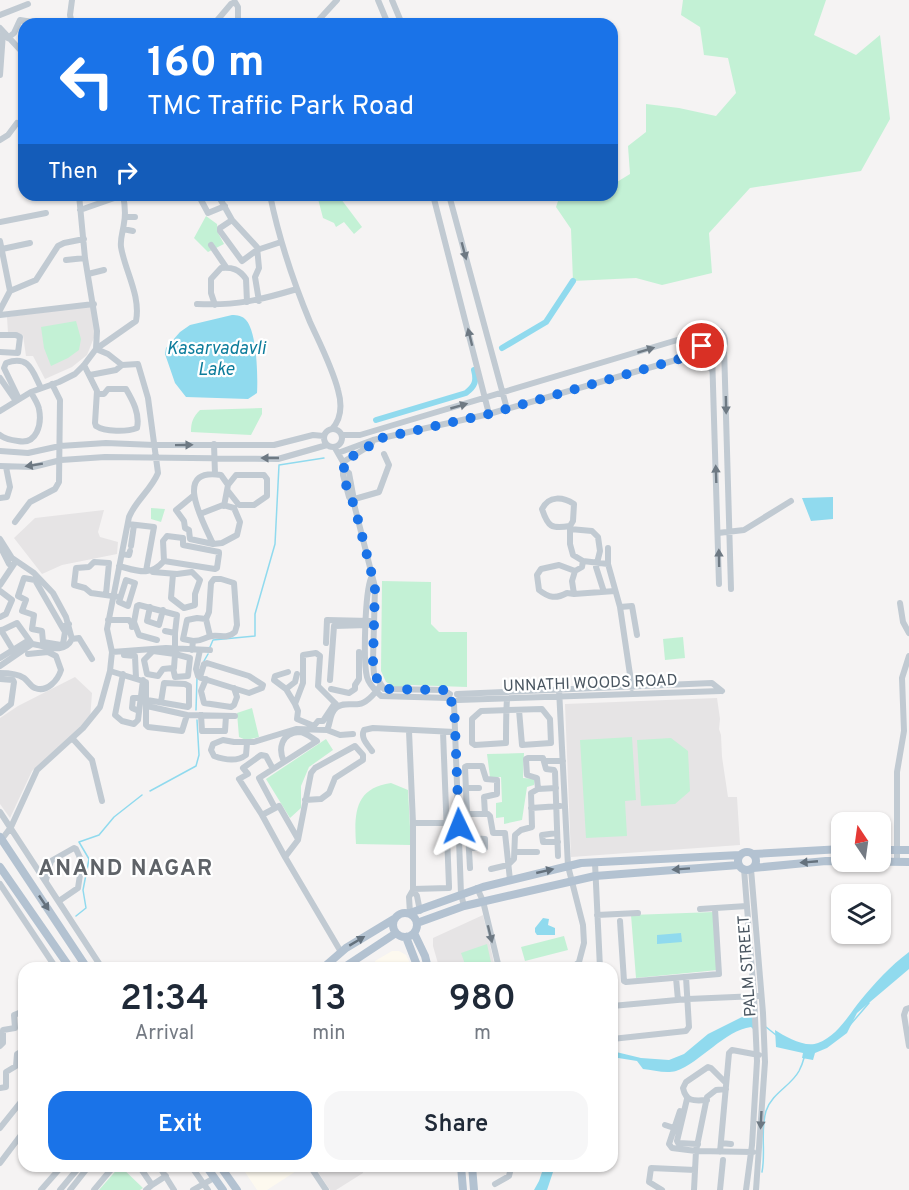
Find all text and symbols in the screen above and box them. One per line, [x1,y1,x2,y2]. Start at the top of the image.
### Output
text: 160 m [147,38,265,91]
icon: left [48,42,126,120]
text: TMC Traffic Park Road [147,90,414,124]
icon: right [110,156,143,189]
text: Then [48,159,98,186]
one-way arrow [460,243,469,261]
pin [676,320,727,371]
one-way arrow [464,328,474,346]
icon: arrive [685,329,718,362]
water label: Kasarvadavli Lake [166,338,267,382]
one-way arrow [637,345,655,354]
one-way arrow [721,396,731,415]
one-way arrow [450,401,468,410]
one-way arrow [174,440,193,450]
one-way arrow [260,453,279,463]
one-way arrow [24,461,43,470]
one-way arrow [712,465,721,484]
one-way arrow [714,549,723,568]
street label: UNNATHI WOODS ROAD [502,671,678,697]
position arrow [427,794,491,858]
north arrow [831,812,891,872]
map controls [831,812,891,944]
district label: ANAND NAGAR [38,856,214,883]
one-way arrow [799,857,818,867]
one-way arrow [671,865,690,874]
one-way arrow [536,866,555,876]
button: layers [831,884,891,944]
one-way arrow [38,894,50,910]
street label: PALM STREET [734,914,762,1017]
one-way arrow [486,925,496,944]
one-way arrow [349,936,365,947]
text: 21:34 [120,977,209,1023]
text: 13 [311,977,347,1023]
text: 980 [449,977,516,1023]
text: Arrival [135,1021,194,1047]
text: min [312,1021,346,1047]
text: m [474,1021,491,1047]
button: Exit [48,1091,312,1160]
button: Share [324,1091,588,1160]
one-way arrow [757,1111,766,1130]

